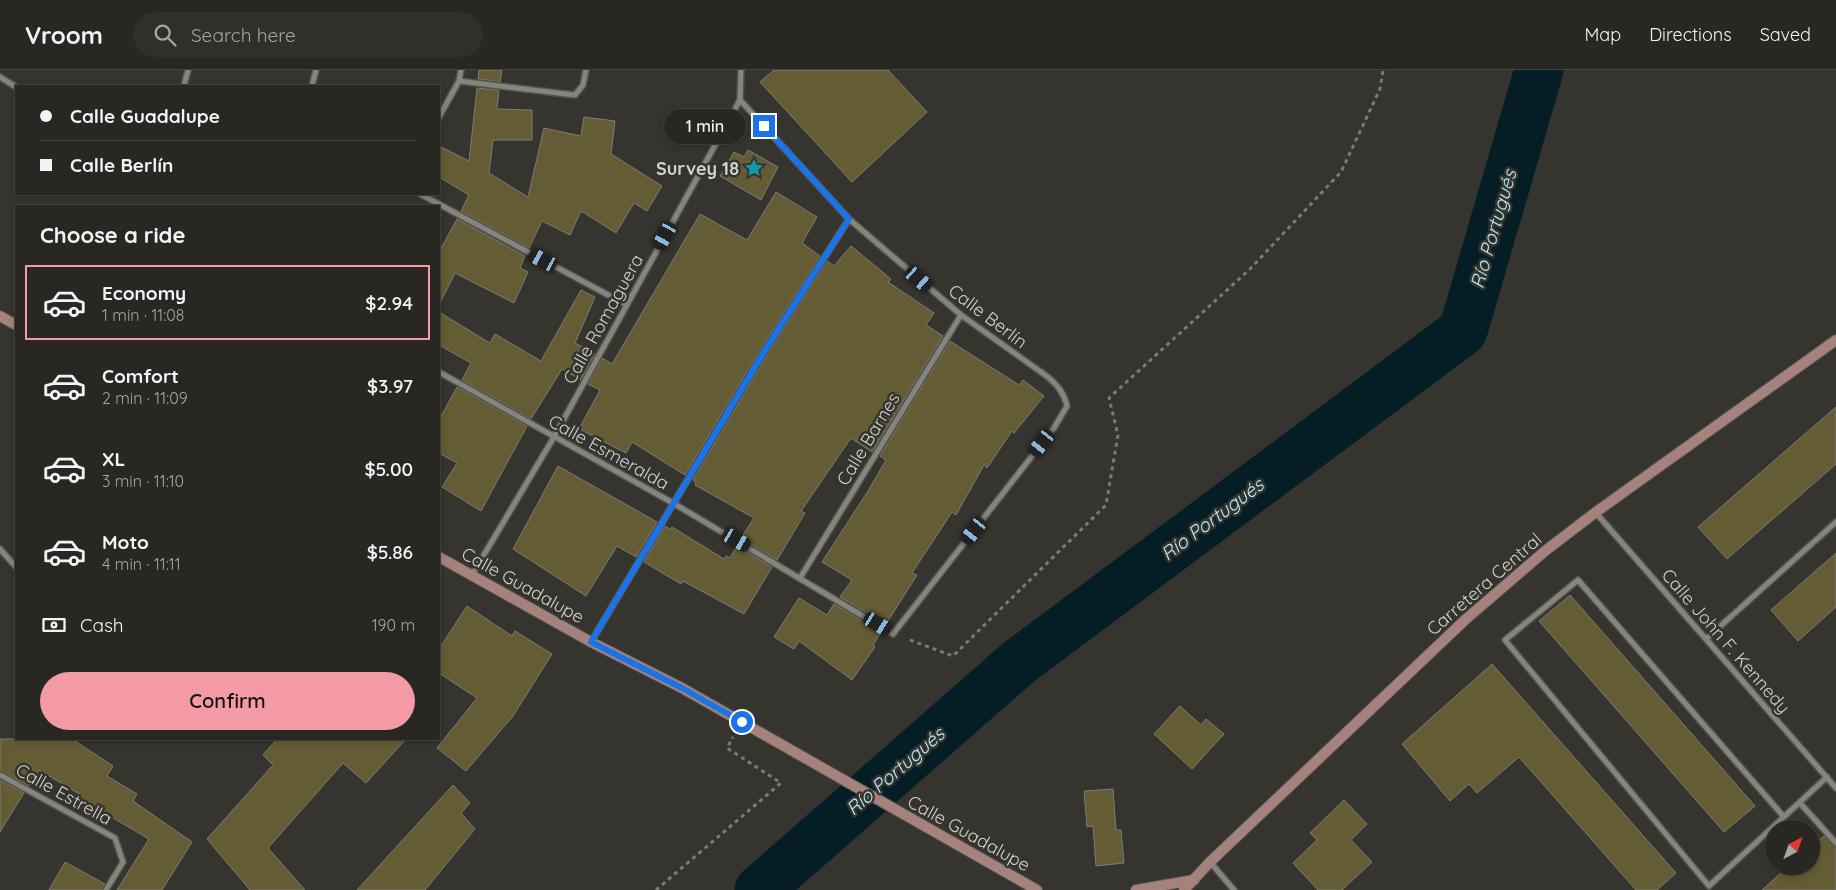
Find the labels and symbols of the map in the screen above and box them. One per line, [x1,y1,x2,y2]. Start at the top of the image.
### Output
callout: 1 min [664,108,746,144]
route end [753,115,775,137]
place label: Survey 18 [656,157,739,180]
place icon: Survey 18 [743,157,765,179]
water label: Río Portugués [1465,166,1522,291]
car [651,219,678,253]
car [526,246,559,274]
street label: Calle Romaguera [558,250,648,388]
car [902,263,935,295]
street label: Calle Berlín [944,279,1032,353]
street label: Calle Barnes [831,388,905,490]
street label: Calle Esmeralda [545,409,673,495]
car [1026,427,1057,459]
water label: Río Portugués [1156,472,1269,565]
car [958,515,989,547]
car [720,526,753,554]
street label: Carretera Central [1422,528,1546,640]
street label: Calle Guadalupe [458,542,588,628]
street label: Calle John F. Kennedy [1657,564,1795,718]
car [861,610,894,638]
route start [731,711,753,733]
water label: Río Portugués [841,721,950,820]
street label: Calle Estrella [12,758,116,830]
street label: Calle Guadalupe [904,790,1034,876]
north arrow [1765,820,1820,875]

